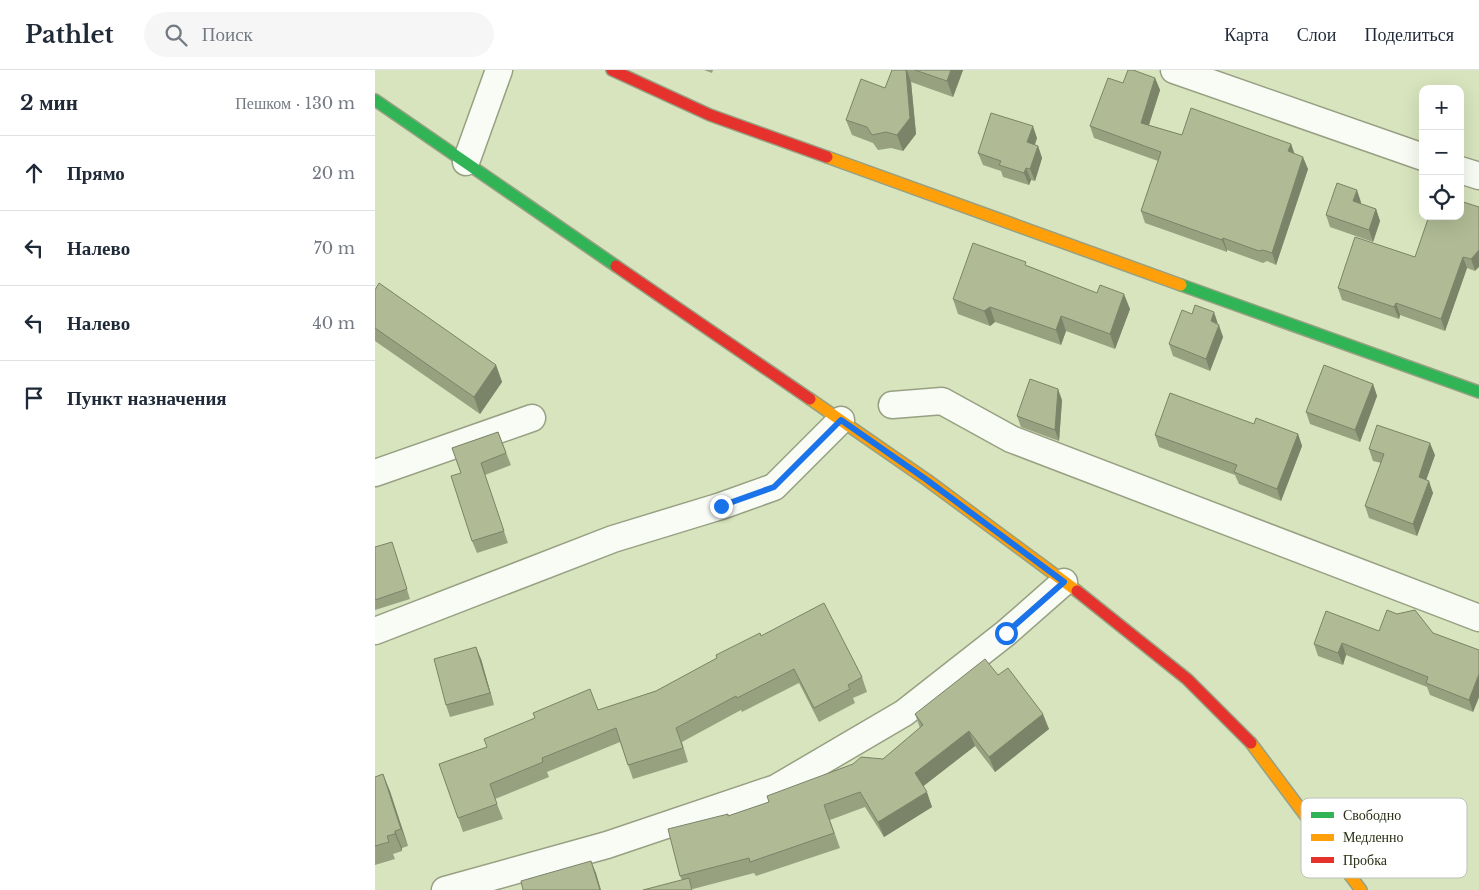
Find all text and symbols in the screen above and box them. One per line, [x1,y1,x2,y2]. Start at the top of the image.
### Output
search box [144,12,494,57]
text: Pathlet [25,20,114,49]
icon: search [162,21,190,49]
text: Поиск [202,23,253,46]
text: Карта [1224,24,1269,46]
text: Слои [1297,24,1336,46]
text: Поделиться [1364,24,1454,46]
map controls [1419,85,1464,220]
button: + [1419,85,1464,130]
text: 2 мин [20,90,78,116]
text: Пешком · 130 m [235,93,355,113]
button: − [1419,130,1464,175]
icon: ahead [20,159,48,187]
text: Прямо [67,162,125,185]
text: 20 m [312,163,355,183]
button: locate [1419,175,1464,220]
icon: left [20,234,48,262]
text: Налево [67,237,130,260]
text: 70 m [314,238,355,258]
icon: left [20,309,48,337]
text: Налево [67,312,130,335]
text: 40 m [312,313,355,333]
icon: arrive [20,384,48,412]
text: Пункт назначения [67,387,227,410]
route end [710,495,733,518]
route start [995,622,1018,645]
legend [1301,798,1467,878]
text: Свободно [1343,806,1401,824]
text: Медленно [1343,828,1404,846]
text: Пробка [1343,851,1388,869]

